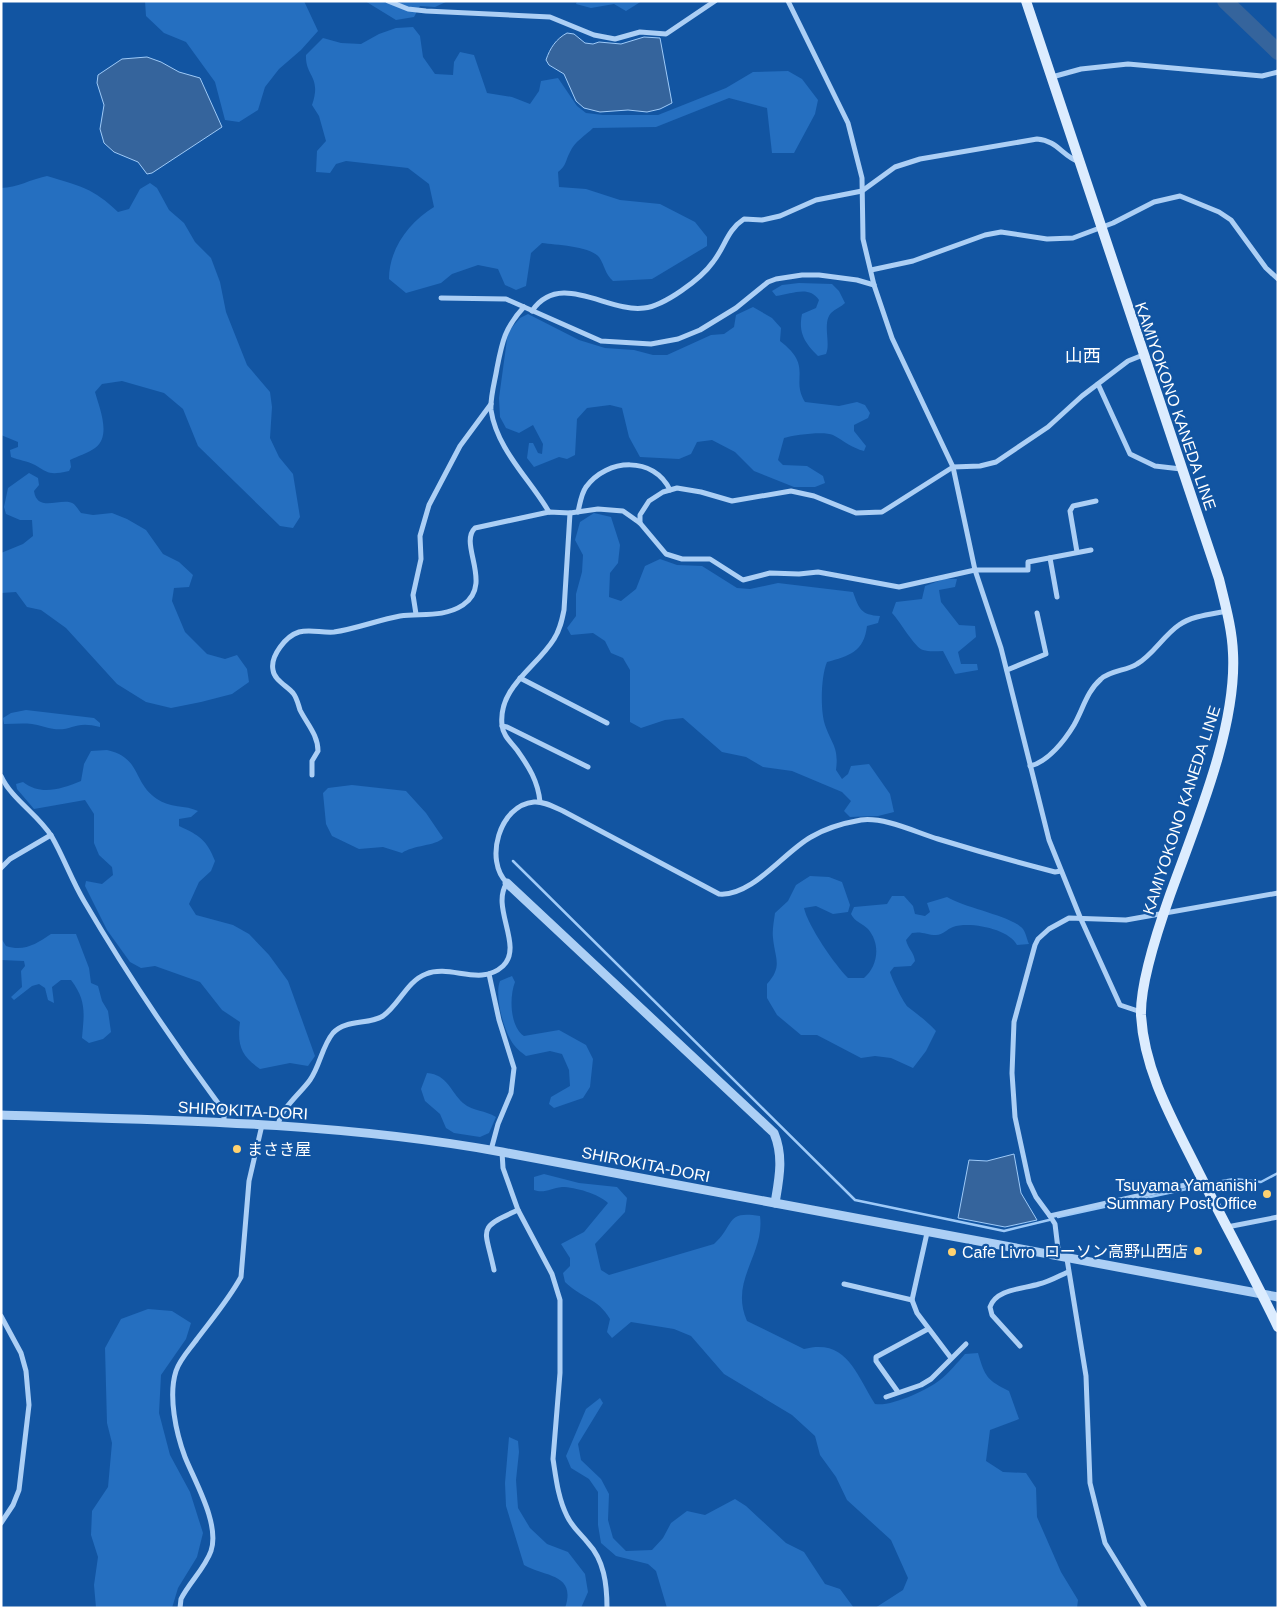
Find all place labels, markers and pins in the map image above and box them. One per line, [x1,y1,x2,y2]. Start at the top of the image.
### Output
place label: まさき屋 [247,1141,311,1158]
marker: まさき屋 [231,1143,243,1155]
place label: Tsuyama Yamanishi Summary Post Office [1106,1177,1257,1212]
marker: Tsuyama Yamanishi Summary Post Office [1261,1188,1273,1200]
place label: ローソン高野山西店 [1044,1243,1188,1260]
place label: Cafe Livro [962,1244,1035,1261]
marker: ローソン高野山西店 [1192,1245,1204,1257]
marker: Cafe Livro [946,1246,958,1258]

